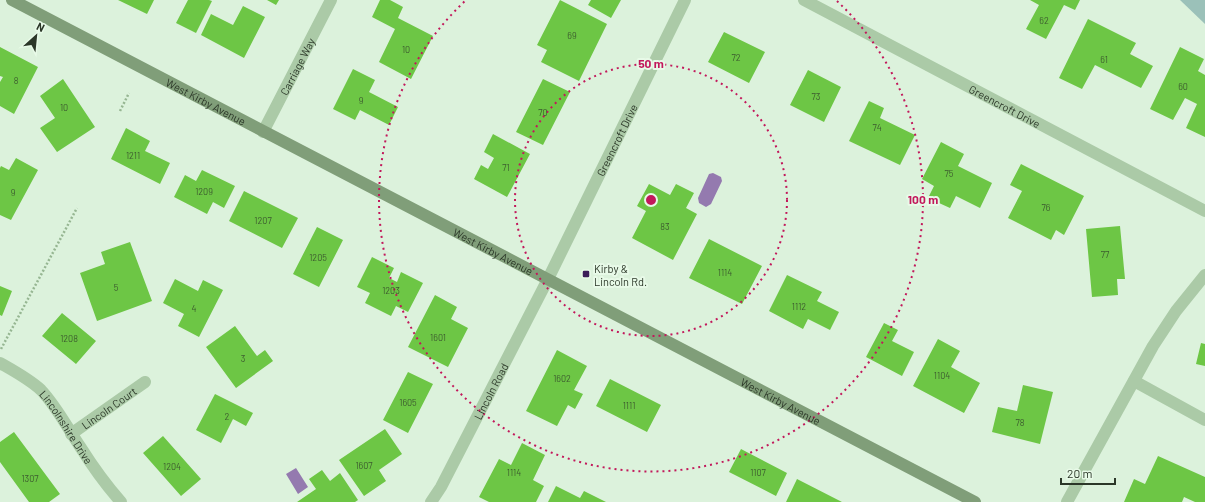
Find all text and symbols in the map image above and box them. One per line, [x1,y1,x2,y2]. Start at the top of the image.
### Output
house number: 62 [1039,15,1049,26]
north arrow [16,16,56,56]
text: N [35,19,47,34]
house number: 69 [567,30,577,41]
street label: Carriage Way [277,35,317,97]
house number: 10 [402,44,410,55]
house number: 72 [731,52,741,63]
house number: 61 [1100,54,1108,65]
text: 50 m [638,56,664,70]
house number: 8 [14,75,19,86]
street label: West Kirby Avenue [164,75,248,127]
house number: 60 [1178,81,1188,92]
street label: Greencroft Drive [967,82,1043,130]
house number: 73 [812,91,821,102]
house number: 9 [359,95,364,106]
house number: 10 [60,102,68,113]
street label: Greencroft Drive [593,102,640,178]
house number: 70 [538,107,548,118]
house number: 74 [872,122,882,133]
house number: 1211 [126,150,140,161]
house number: 71 [502,162,510,173]
house number: 75 [945,168,954,179]
house number: 1209 [195,186,213,197]
house number: 9 [11,187,16,198]
text: 100 m [908,192,938,206]
centre of rings [644,193,658,207]
house number: 76 [1042,202,1051,213]
house number: 1207 [254,215,272,226]
house number: 83 [660,221,670,232]
street label: West Kirby Avenue [451,225,536,277]
house number: 77 [1101,249,1110,260]
house number: 1205 [309,252,327,263]
place label: Kirby & Lincoln Rd. [594,262,647,288]
house number: 1114 [718,267,732,278]
marker: Kirby & Lincoln Rd. [581,269,591,279]
house number: 5 [114,282,119,293]
house number: 1203 [382,285,400,296]
house number: 1112 [792,301,806,312]
house number: 4 [192,303,197,314]
house number: 1601 [430,332,446,343]
house number: 1208 [60,333,78,344]
house number: 3 [241,353,246,364]
street label: Lincoln Road [471,361,510,421]
house number: 1104 [934,370,950,381]
house number: 1602 [553,373,571,384]
street label: West Kirby Avenue [739,375,823,427]
street label: Lincoln Court [79,384,139,431]
street label: Lincolnshire Drive [37,387,96,466]
house number: 1605 [399,397,417,408]
house number: 1111 [623,400,635,411]
house number: 2 [225,411,230,422]
house number: 78 [1016,417,1025,428]
house number: 1607 [355,460,373,471]
scale bar [1061,460,1115,486]
house number: 1204 [163,461,181,472]
text: 20 m [1067,466,1093,480]
house number: 1114 [507,467,521,478]
house number: 1107 [750,467,767,478]
house number: 1307 [21,473,39,484]

